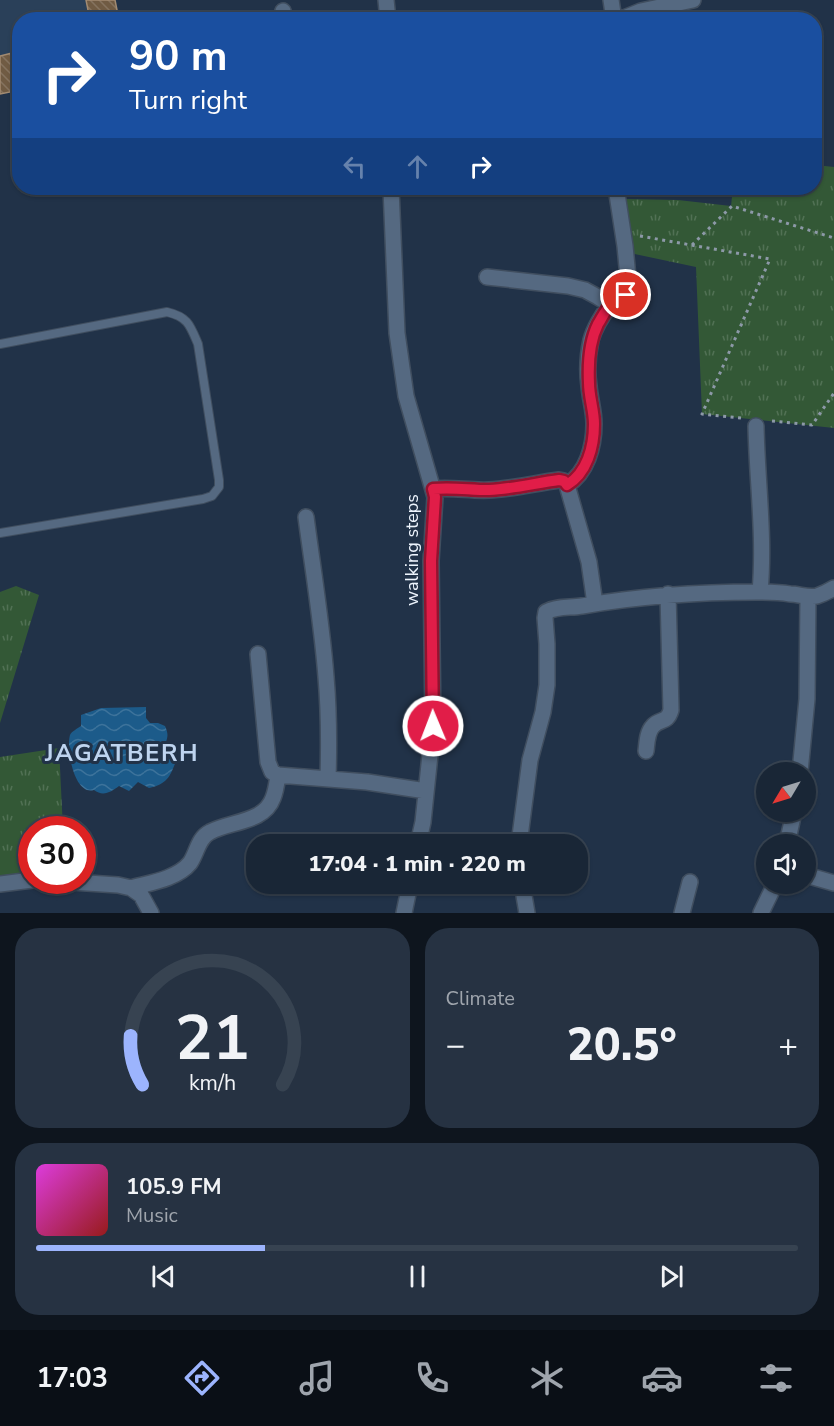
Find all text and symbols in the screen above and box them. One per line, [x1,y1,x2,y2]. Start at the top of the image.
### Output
text: 90 m [129,28,228,85]
icon: right [30,36,108,114]
text: Turn right [129,82,247,119]
icon: left [338,150,371,183]
icon: ahead [401,150,434,183]
icon: right [464,150,497,183]
pin [600,269,651,320]
icon: arrive [609,278,642,311]
street label: walking steps [400,494,424,606]
position arrow [401,694,465,758]
district label: JAGATBERH [44,737,199,769]
north arrow [756,762,816,822]
map controls [756,762,816,894]
speed limit sign: 30 [18,816,96,894]
button: sound [756,834,816,894]
text: 17:04 · 1 min · 220 m [308,849,526,879]
text: Climate [446,985,515,1012]
text: 21 [175,996,250,1081]
text: 20.5° [567,1015,677,1076]
text: − [446,1023,465,1068]
text: + [778,1023,798,1068]
text: km/h [189,1068,236,1098]
text: 105.9 FM [126,1172,222,1202]
text: Music [126,1202,178,1229]
icon: previous [147,1260,180,1293]
icon: pause [401,1260,434,1293]
icon: next [655,1260,688,1293]
icon: directions [181,1357,223,1399]
icon: music [296,1357,338,1399]
icon: phone [411,1357,453,1399]
icon: climate [526,1357,568,1399]
icon: car [641,1357,683,1399]
icon: filters [755,1357,797,1399]
text: 17:03 [36,1360,108,1397]

